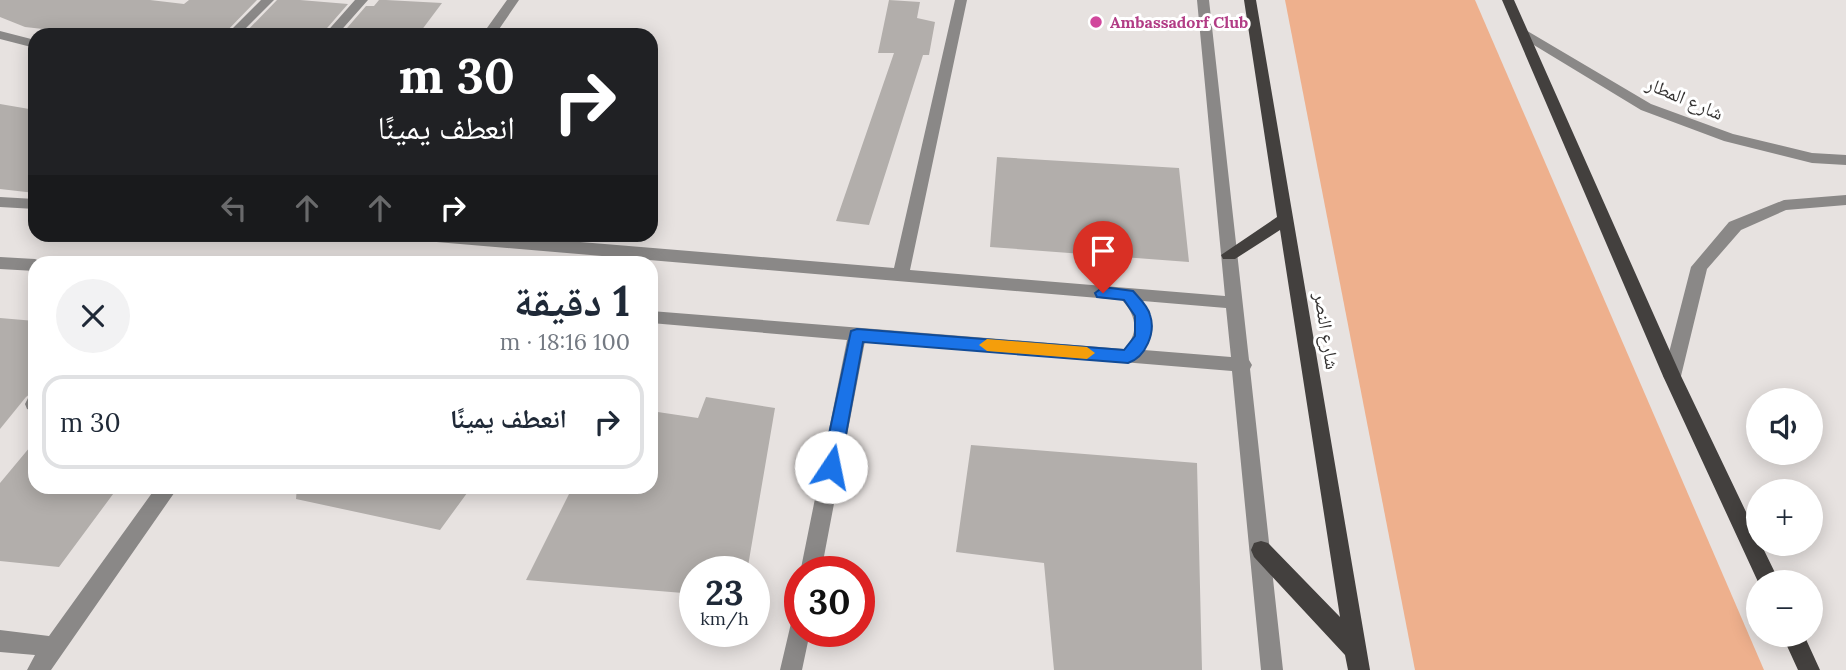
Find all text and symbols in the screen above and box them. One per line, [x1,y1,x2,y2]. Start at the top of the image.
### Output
place label: Ambassadorf Club [1110,12,1248,32]
marker: Ambassadorf Club [1088,14,1104,30]
text: 30 m [398,44,515,106]
icon: right [539,56,630,147]
street label: شارع المطار [1642,71,1727,125]
text: انعطف يمينًا [377,107,515,148]
icon: left [215,189,253,227]
icon: ahead [288,189,326,227]
icon: ahead [361,189,399,227]
icon: right [434,189,472,227]
pin [1073,221,1133,293]
icon: arrive [1084,232,1122,270]
text: 1 دقيقة [514,274,630,328]
button: close [56,279,130,353]
street label: شارع النصر [1309,290,1345,371]
text: 100 m · 18:16 [500,327,630,356]
map controls [1746,388,1823,647]
button: sound [1746,388,1823,465]
text: انعطف يمينًا [450,402,567,435]
icon: right [588,403,626,441]
text: 30 m [60,406,121,439]
position arrow [794,430,868,504]
button: + [1746,479,1823,556]
speed limit sign: 30 [784,556,875,647]
text: 23 [705,570,744,615]
button: − [1746,570,1823,647]
text: km/h [700,607,749,630]

